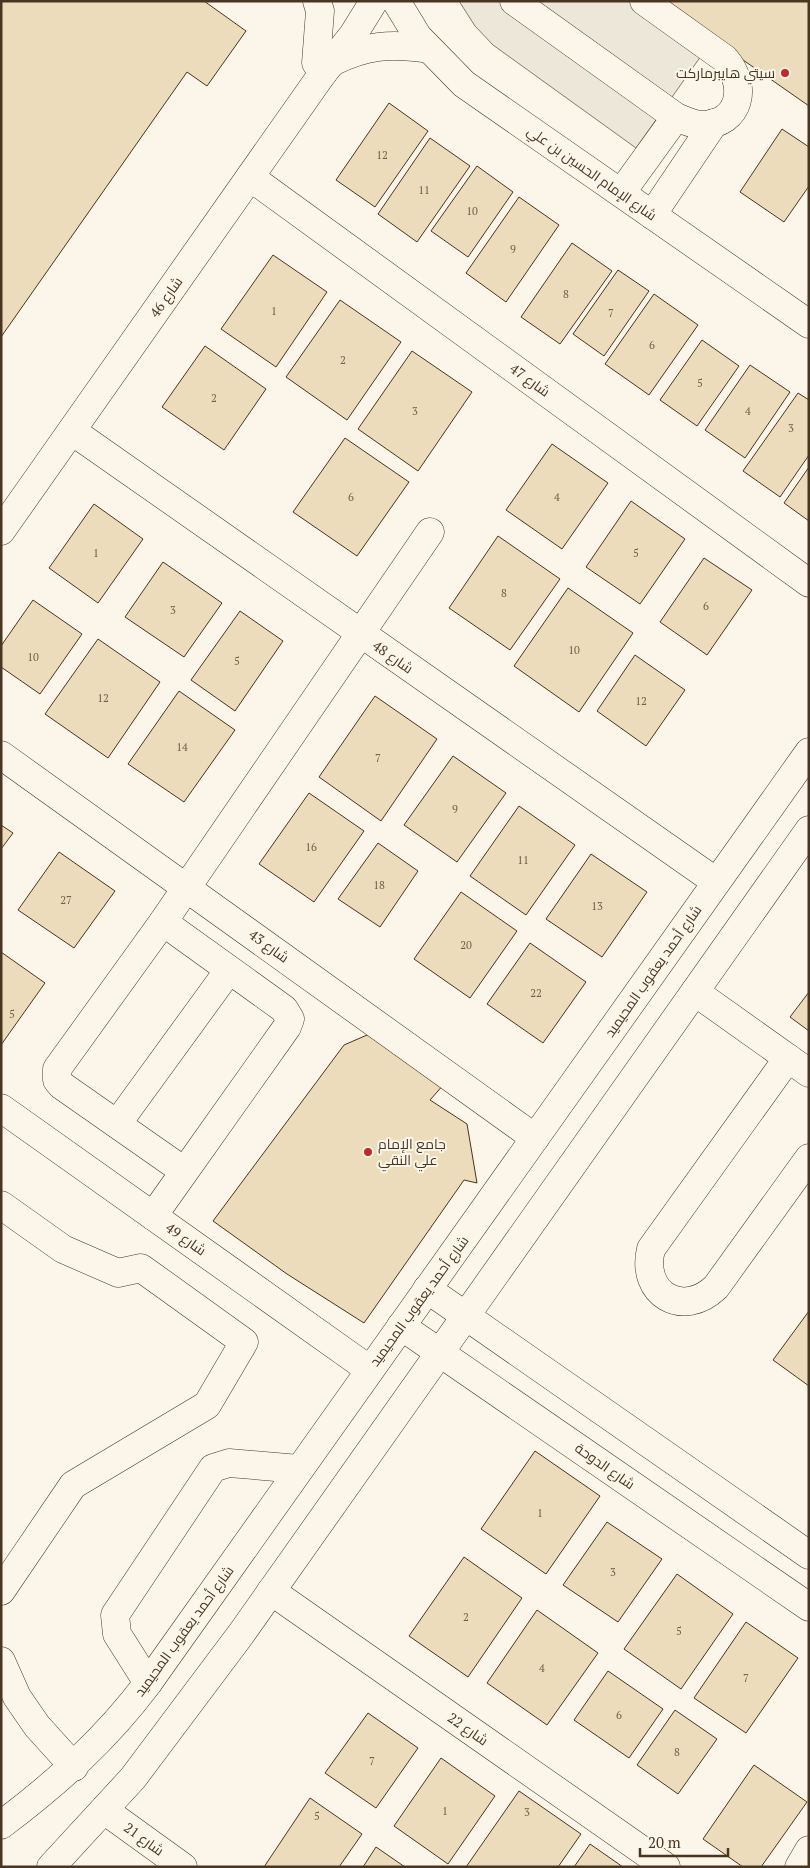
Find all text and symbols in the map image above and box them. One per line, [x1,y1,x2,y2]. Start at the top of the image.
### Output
place label: سيتي هايبرماركت [676,63,775,85]
marker: سيتي هايبرماركت [779,67,791,79]
street label: شارع الإمام الحسين بن علي [522,121,661,227]
house number: 12 [376,148,388,162]
house number: 11 [418,183,430,197]
house number: 10 [466,204,478,218]
house number: 9 [510,242,516,256]
street label: شارع 46 [145,273,186,321]
house number: 8 [563,287,569,301]
house number: 1 [271,304,277,318]
house number: 7 [608,306,614,320]
house number: 6 [649,338,655,352]
house number: 2 [340,353,346,367]
street label: شارع 47 [506,359,554,401]
house number: 5 [697,376,703,390]
house number: 2 [211,391,217,405]
house number: 3 [412,404,418,418]
house number: 4 [745,404,751,418]
house number: 3 [788,421,794,435]
house number: 6 [348,490,354,504]
house number: 4 [554,490,560,504]
house number: 1 [93,546,99,560]
house number: 5 [633,546,639,560]
house number: 8 [501,586,507,600]
house number: 6 [703,599,709,613]
house number: 3 [170,603,176,617]
street label: شارع 48 [369,636,417,677]
house number: 10 [568,643,580,657]
house number: 10 [27,650,39,664]
house number: 5 [234,654,240,668]
house number: 12 [97,691,109,705]
house number: 12 [635,694,647,708]
house number: 14 [176,740,188,754]
house number: 7 [375,751,381,765]
house number: 9 [452,802,458,816]
house number: 16 [305,840,317,854]
house number: 11 [517,853,529,867]
house number: 18 [373,878,385,892]
house number: 27 [60,893,72,907]
house number: 13 [591,899,603,913]
street label: شارع أحمد يعقوب المحيميد [600,901,705,1041]
street label: شارع 43 [245,925,293,967]
house number: 20 [460,938,472,952]
house number: 22 [530,986,542,1000]
house number: 5 [9,1007,15,1021]
place label: جامع الإمام علي النقي [378,1134,446,1172]
marker: جامع الإمام علي النقي [362,1146,374,1158]
street label: شارع 49 [162,1218,210,1259]
street label: شارع أحمد يعقوب المحيميد [365,1232,472,1370]
street label: شارع الدوحة [572,1438,639,1493]
house number: 1 [537,1506,543,1520]
street label: شارع أحمد يعقوب المحيميد [130,1562,237,1700]
house number: 3 [610,1565,616,1579]
house number: 2 [463,1610,469,1624]
house number: 5 [676,1624,682,1638]
house number: 4 [539,1661,545,1675]
house number: 7 [743,1671,749,1685]
street label: شارع 22 [444,1708,492,1749]
house number: 6 [616,1708,622,1722]
house number: 8 [674,1745,680,1759]
house number: 7 [369,1754,375,1768]
house number: 1 [442,1804,448,1818]
house number: 3 [524,1805,530,1819]
house number: 5 [314,1809,320,1823]
street label: شارع 21 [120,1818,168,1860]
scale bar [640,1826,728,1858]
text: 20 m [648,1832,681,1852]

